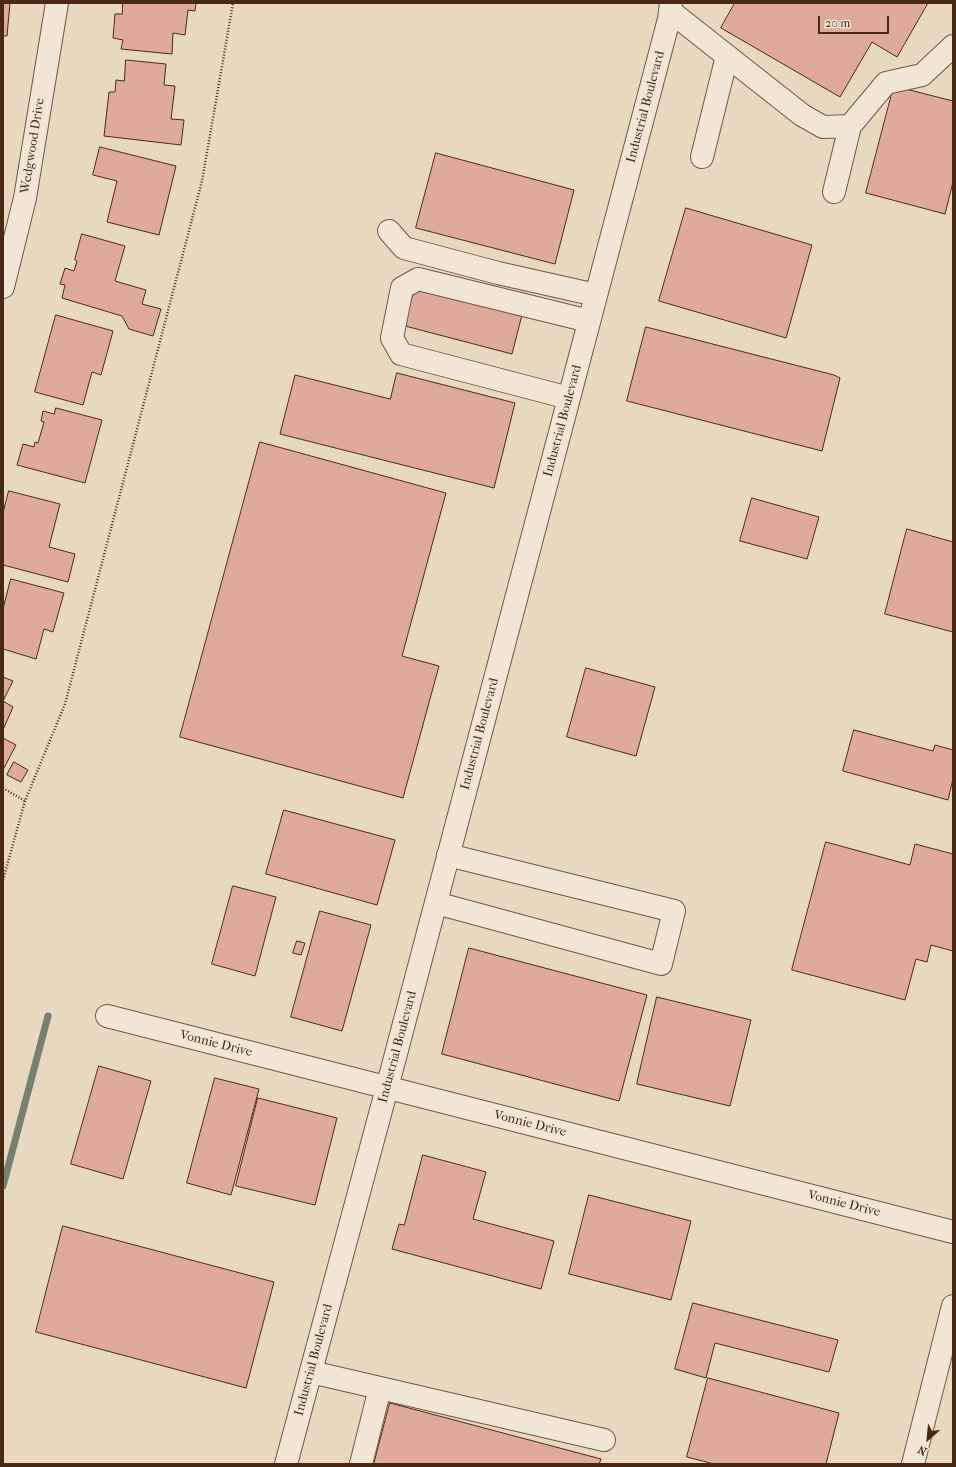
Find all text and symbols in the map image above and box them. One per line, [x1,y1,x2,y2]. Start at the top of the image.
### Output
scale bar [820,8,891,34]
text: 20 m [825,16,850,30]
street label: Industrial Boulevard [624,49,668,165]
street label: Wedgwood Drive [18,97,48,195]
street label: Industrial Boulevard [541,363,585,479]
street label: Industrial Boulevard [458,676,502,792]
street label: Industrial Boulevard [376,989,420,1105]
street label: Vonnie Drive [178,1027,254,1061]
street label: Vonnie Drive [492,1107,568,1141]
street label: Vonnie Drive [806,1187,882,1221]
street label: Industrial Boulevard [292,1302,336,1418]
north arrow [908,1419,948,1459]
text: N [916,1442,929,1458]

